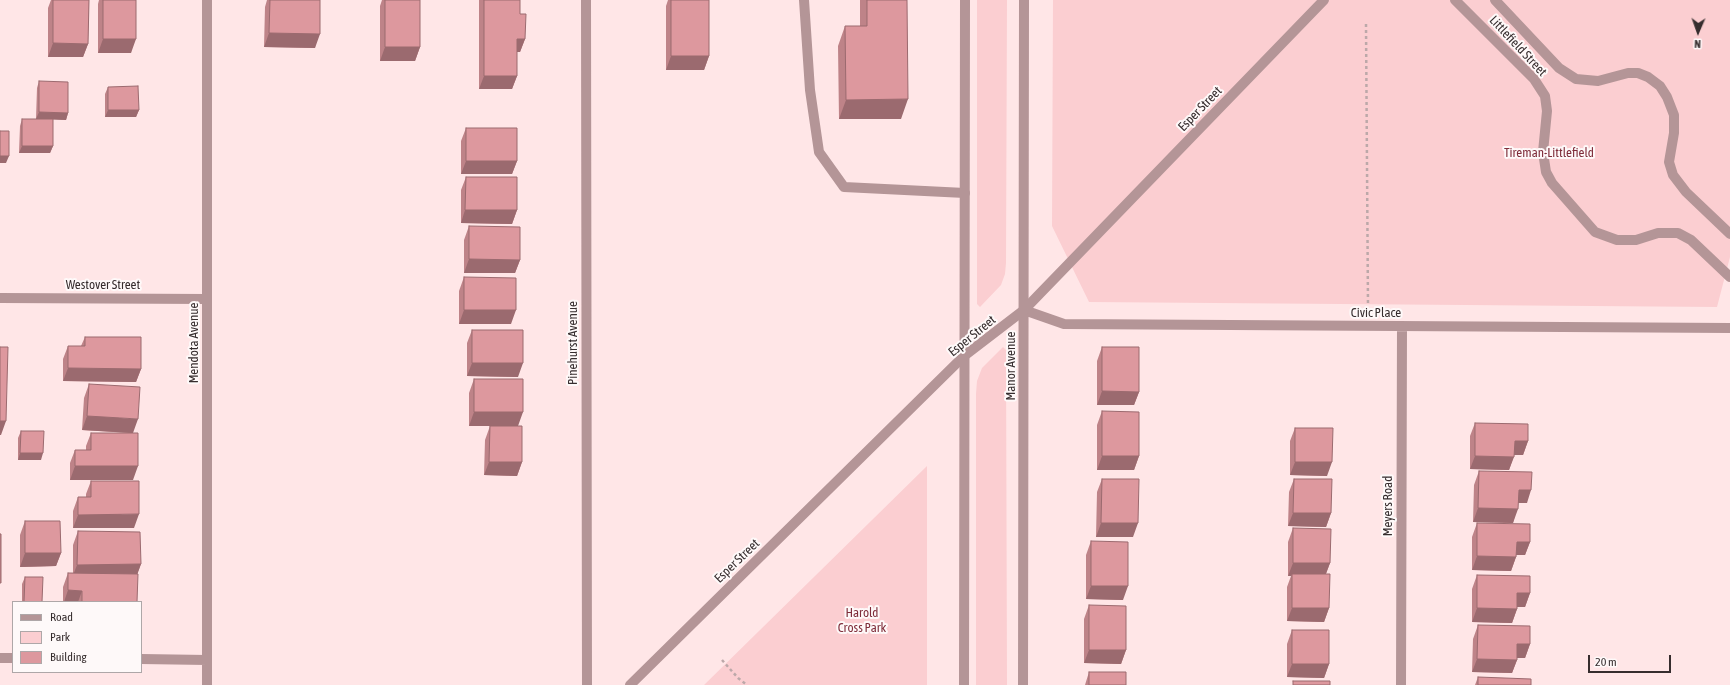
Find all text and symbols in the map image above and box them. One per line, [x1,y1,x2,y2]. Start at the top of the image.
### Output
north arrow [1678,12,1718,52]
street label: Littlefield Street [1486,13,1550,79]
text: N [1694,38,1701,50]
street label: Esper Street [1175,83,1225,135]
park label: Tireman-Littlefield [1504,145,1594,161]
street label: Westover Street [66,277,140,293]
street label: Pinehurst Avenue [565,301,581,385]
street label: Mendota Avenue [186,303,202,383]
street label: Civic Place [1351,305,1401,321]
street label: Esper Street [945,312,999,360]
street label: Manor Avenue [1003,332,1019,400]
street label: Meyers Road [1380,476,1396,536]
street label: Esper Street [711,536,763,586]
legend [12,601,142,673]
park label: Harold Cross Park [838,605,886,636]
text: Road [50,610,73,624]
text: Park [50,630,70,644]
scale bar [1590,647,1673,673]
text: Building [50,650,87,664]
text: 20 m [1595,655,1617,669]

